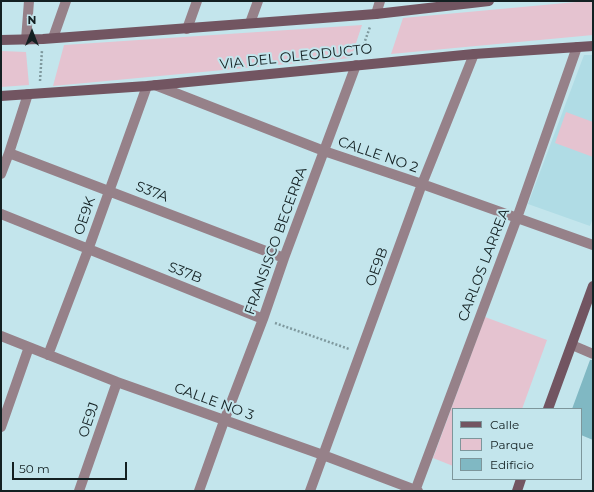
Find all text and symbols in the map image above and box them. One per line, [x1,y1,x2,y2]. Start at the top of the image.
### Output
north arrow [12,12,52,52]
text: N [28,13,36,27]
street label: VIA DEL OLEODUCTO [219,41,373,73]
street label: CALLE NO 2 [336,133,420,177]
street label: FRANSISCO BECERRA [241,165,311,317]
street label: S37A [133,178,171,206]
street label: OE9K [71,195,99,237]
street label: CARLOS LARREA [455,206,513,324]
street label: OE9B [362,245,392,289]
street label: S37B [166,259,204,287]
street label: CALLE NO 3 [172,380,256,424]
street label: OE9J [75,400,103,440]
legend [452,408,582,480]
text: Calle [490,417,519,432]
text: Parque [490,437,534,452]
scale bar [14,454,129,480]
text: Edificio [490,457,534,472]
text: 50 m [19,461,50,476]

